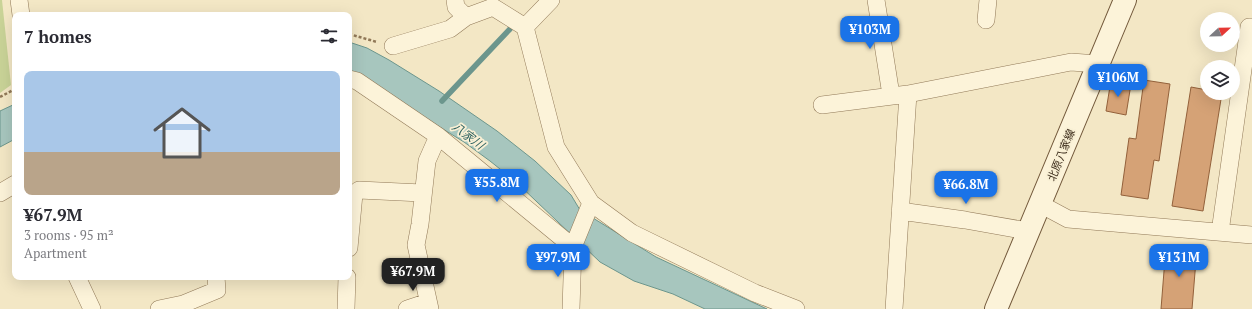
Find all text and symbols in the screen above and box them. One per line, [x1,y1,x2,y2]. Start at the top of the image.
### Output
north arrow [1200,12,1240,52]
map controls [1200,12,1240,100]
pin: ¥103M [842,16,898,50]
text: ¥103M [849,20,891,38]
text: 7 homes [24,25,92,48]
icon: filters [318,25,340,47]
button: layers [1200,60,1240,100]
pin: ¥106M [1090,64,1146,98]
text: ¥106M [1097,68,1139,86]
icon: home [146,97,218,169]
water label: 八家川 [449,119,489,154]
street label: 北原八家線 [1044,127,1078,183]
pin: ¥55.8M [464,169,530,203]
pin: ¥66.8M [933,171,999,205]
text: ¥55.8M [474,173,520,191]
text: ¥66.8M [943,175,989,193]
text: ¥67.9M [24,203,82,226]
text: 3 rooms · 95 m² [24,226,114,244]
text: Apartment [24,244,87,262]
pin: ¥97.9M [525,244,591,278]
pin: ¥131M [1151,244,1207,278]
text: ¥97.9M [536,248,580,266]
text: ¥131M [1158,248,1200,266]
pin: ¥67.9M [380,258,446,292]
text: ¥67.9M [391,262,435,280]

